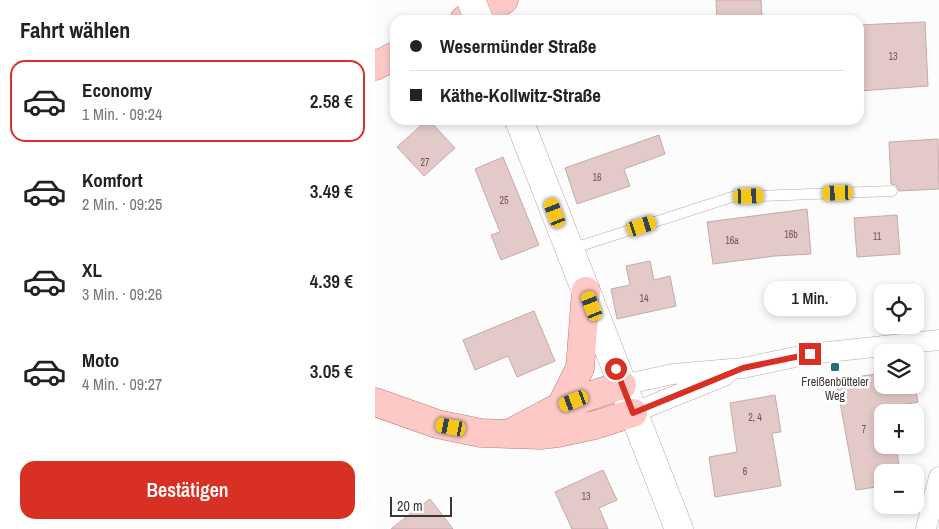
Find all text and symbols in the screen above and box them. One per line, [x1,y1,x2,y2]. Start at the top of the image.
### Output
text: Fahrt wählen [20,15,130,45]
text: Wesermünder Straße [440,33,596,59]
house number: 13 [888,50,898,63]
text: Economy [82,77,152,103]
icon: car [22,79,67,124]
text: Käthe-Kollwitz-Straße [440,82,601,108]
text: 2.58 € [310,88,353,114]
text: 1 Min. · 09:24 [82,103,162,125]
house number: 27 [420,156,430,169]
text: Komfort [82,167,143,193]
icon: car [22,169,67,214]
house number: 16 [592,171,602,184]
text: 3.49 € [310,178,353,204]
car [822,185,853,201]
car [733,188,764,204]
text: 2 Min. · 09:25 [82,193,162,215]
house number: 25 [499,194,509,207]
car [542,196,567,230]
car [625,214,658,238]
house number: 16b [784,228,798,241]
house number: 11 [873,230,882,243]
house number: 16a [725,234,739,247]
text: XL [82,257,102,283]
icon: car [22,259,67,304]
text: 4.39 € [310,268,353,294]
callout: 1 Min. [764,282,856,316]
text: 3 Min. · 09:26 [82,283,162,305]
map controls [874,284,924,514]
button: locate [874,284,924,334]
text: 1 Min. [792,287,828,309]
car [579,289,604,323]
house number: 14 [639,292,649,305]
route end [799,343,821,365]
button: layers [874,344,924,394]
text: Moto [82,347,119,373]
icon: car [22,349,67,394]
text: 3.05 € [310,358,353,384]
route start [605,358,627,380]
marker: Freißenbütteler Weg [829,361,841,373]
text: 4 Min. · 09:27 [82,373,162,395]
place label: Freißenbütteler Weg [801,374,869,404]
car [557,389,590,413]
button: + [874,404,924,454]
house number: 2, 4 [748,411,762,424]
car [434,417,467,437]
house number: 7 [862,423,867,436]
button: Bestätigen [20,461,355,519]
button: − [874,464,924,514]
house number: 6 [743,465,748,478]
house number: 13 [581,490,591,503]
scale bar [390,494,453,517]
text: 20 m [397,497,423,515]

